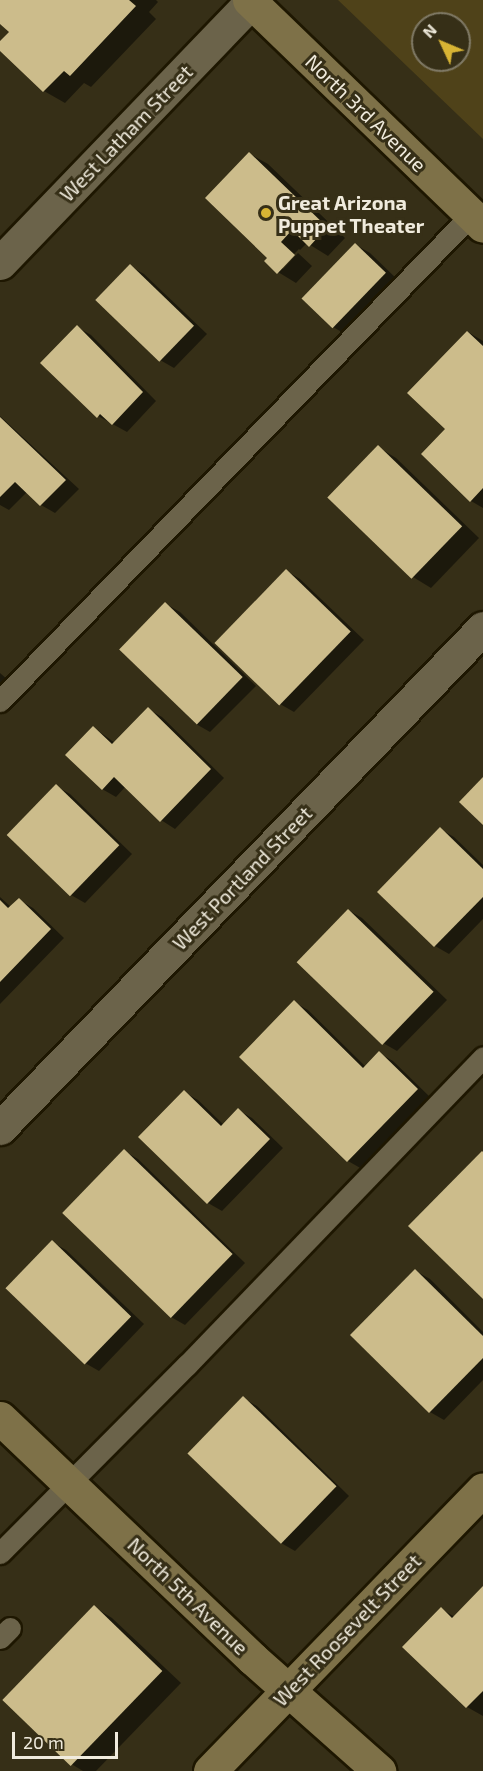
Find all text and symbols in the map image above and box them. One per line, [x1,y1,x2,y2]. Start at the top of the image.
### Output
north arrow [411,12,471,72]
text: N [418,20,440,41]
street label: North 3rd Avenue [300,49,432,177]
street label: West Latham Street [55,60,197,206]
place label: Great Arizona Puppet Theater [278,190,425,237]
marker: Great Arizona Puppet Theater [259,206,273,220]
street label: West Portland Street [167,801,317,955]
street label: North 5th Avenue [123,1532,253,1660]
street label: West Roosevelt Street [268,1549,426,1711]
scale bar [15,1720,122,1758]
text: 20 m [23,1731,64,1753]

